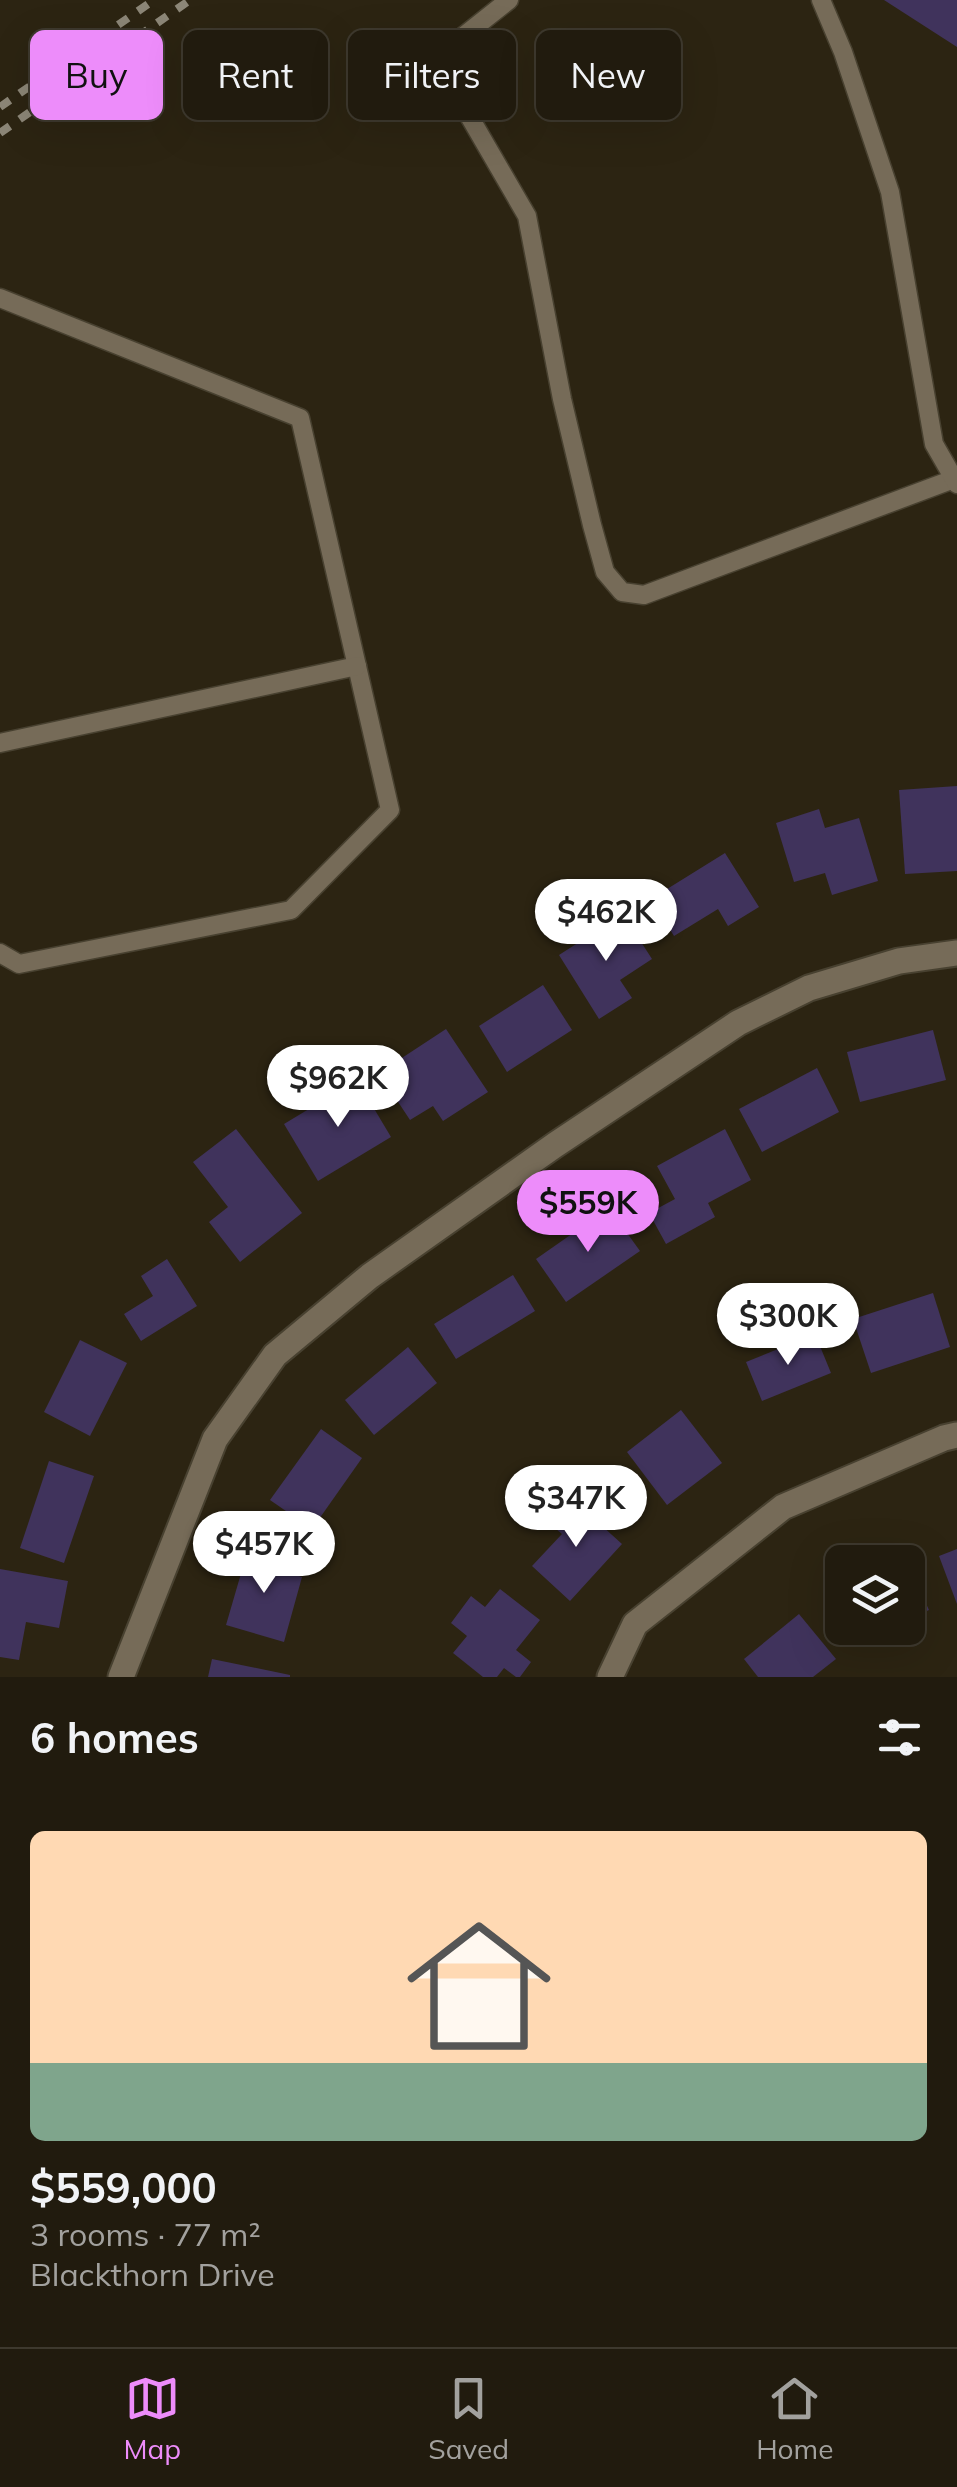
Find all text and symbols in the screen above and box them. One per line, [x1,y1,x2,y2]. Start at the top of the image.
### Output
chip: Buy [30,30,163,120]
chip: Rent [183,30,328,120]
chip: Filters [348,30,516,120]
chip: New [536,30,681,120]
pin: $462K [536,879,676,964]
text: $462K [557,891,655,931]
pin: $962K [268,1045,408,1130]
text: $962K [289,1057,387,1097]
pin: $559K [518,1170,658,1255]
text: $559K [539,1182,637,1222]
pin: $300K [718,1283,858,1368]
text: $300K [739,1295,837,1335]
pin: $347K [506,1465,646,1550]
text: $347K [527,1477,625,1517]
pin: $457K [194,1511,334,1596]
text: $457K [215,1523,313,1563]
map controls [825,1545,925,1645]
button: layers [825,1545,925,1645]
icon: filters [872,1710,927,1765]
text: 6 homes [30,1711,199,1764]
icon: home [389,1896,569,2076]
text: $559,000 [30,2161,217,2214]
text: 3 rooms · 77 m² [30,2214,261,2254]
text: Blackthorn Drive [30,2254,275,2294]
tab: Map [124,2371,181,2466]
tab: Saved [428,2371,509,2466]
tab: Home [756,2371,833,2466]

